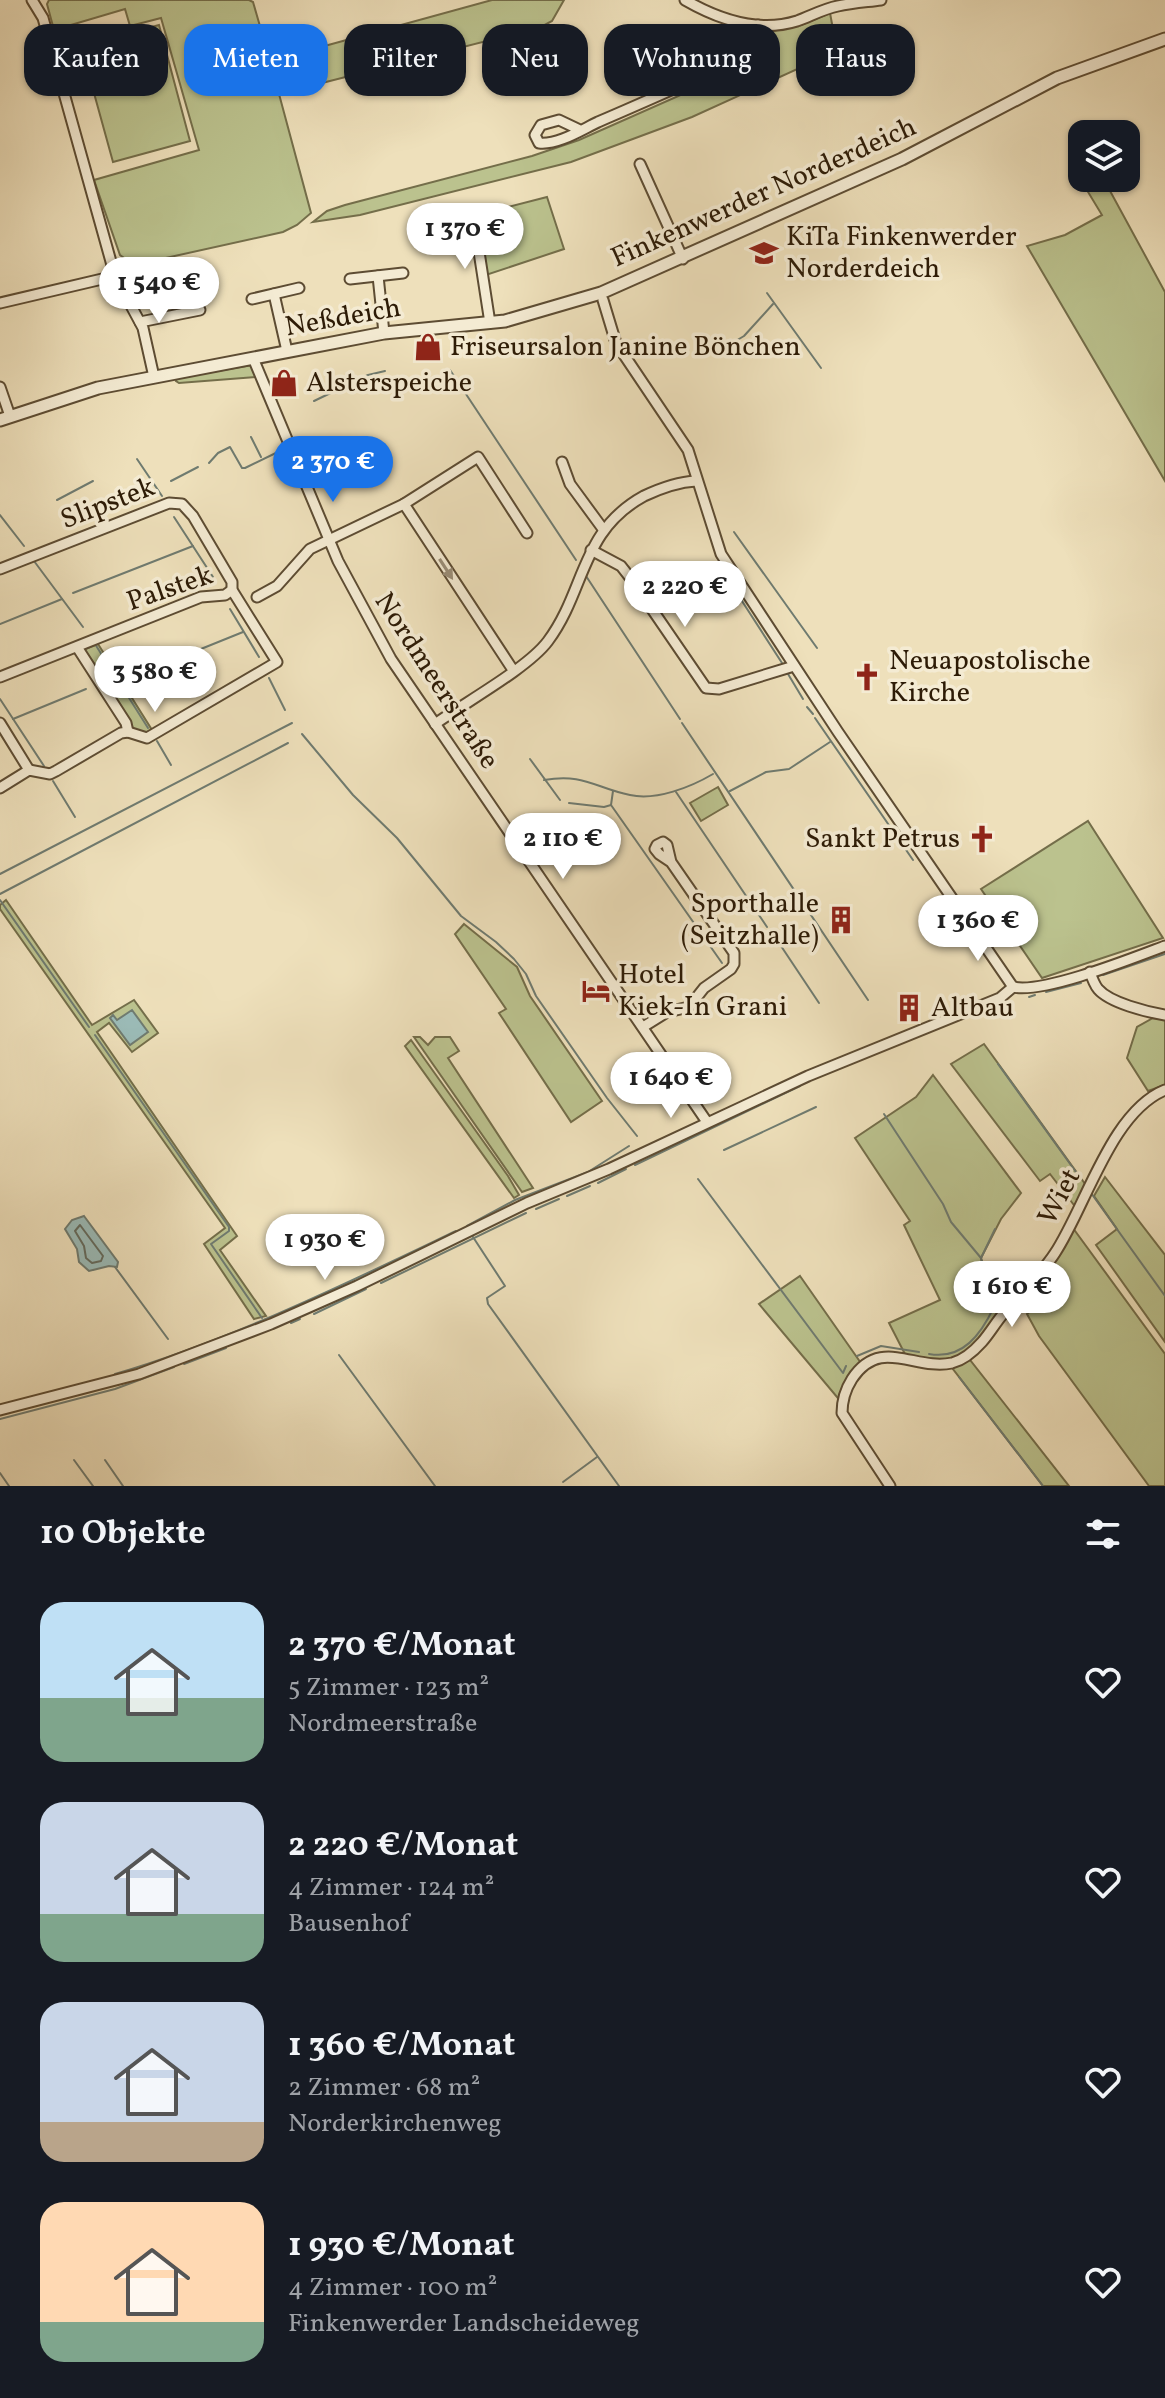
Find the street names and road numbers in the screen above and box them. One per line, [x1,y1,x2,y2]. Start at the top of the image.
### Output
street label: Finkenwerder Norderdeich [605,108,923,278]
street label: Neßdeich [282,289,404,347]
street label: Slipstek [55,468,161,540]
street label: Palstek [122,556,218,622]
street label: Nordmeerstraße [364,585,508,777]
street label: Wiet [1029,1162,1091,1232]

